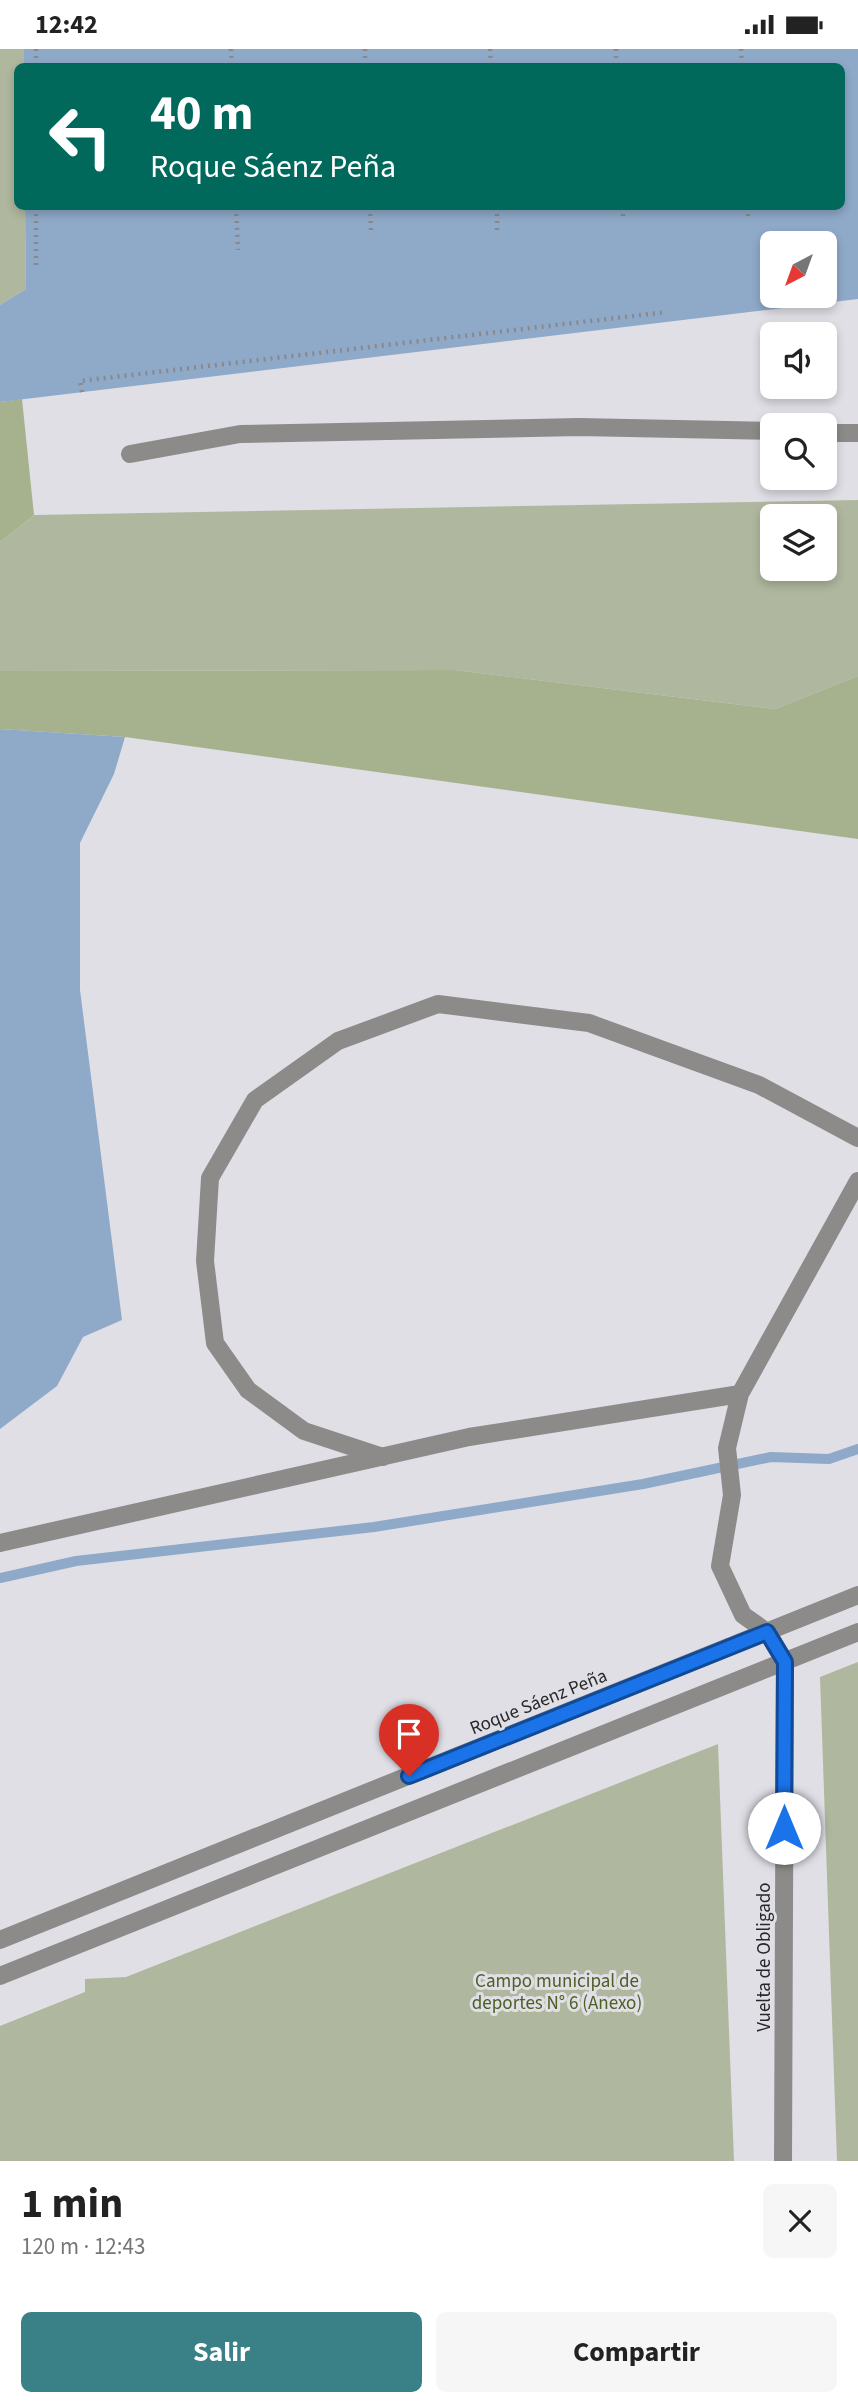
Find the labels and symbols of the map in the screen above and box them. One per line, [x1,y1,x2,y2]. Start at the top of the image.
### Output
north arrow [760,231,836,308]
street label: Roque Sáenz Peña [466,1663,611,1742]
pin [379,1704,439,1776]
position arrow [747,1791,821,1865]
street label: Vuelta de Obligado [751,1882,778,2032]
park label: Campo municipal de deportes N° 6 (Anexo) [472,1968,642,2017]

